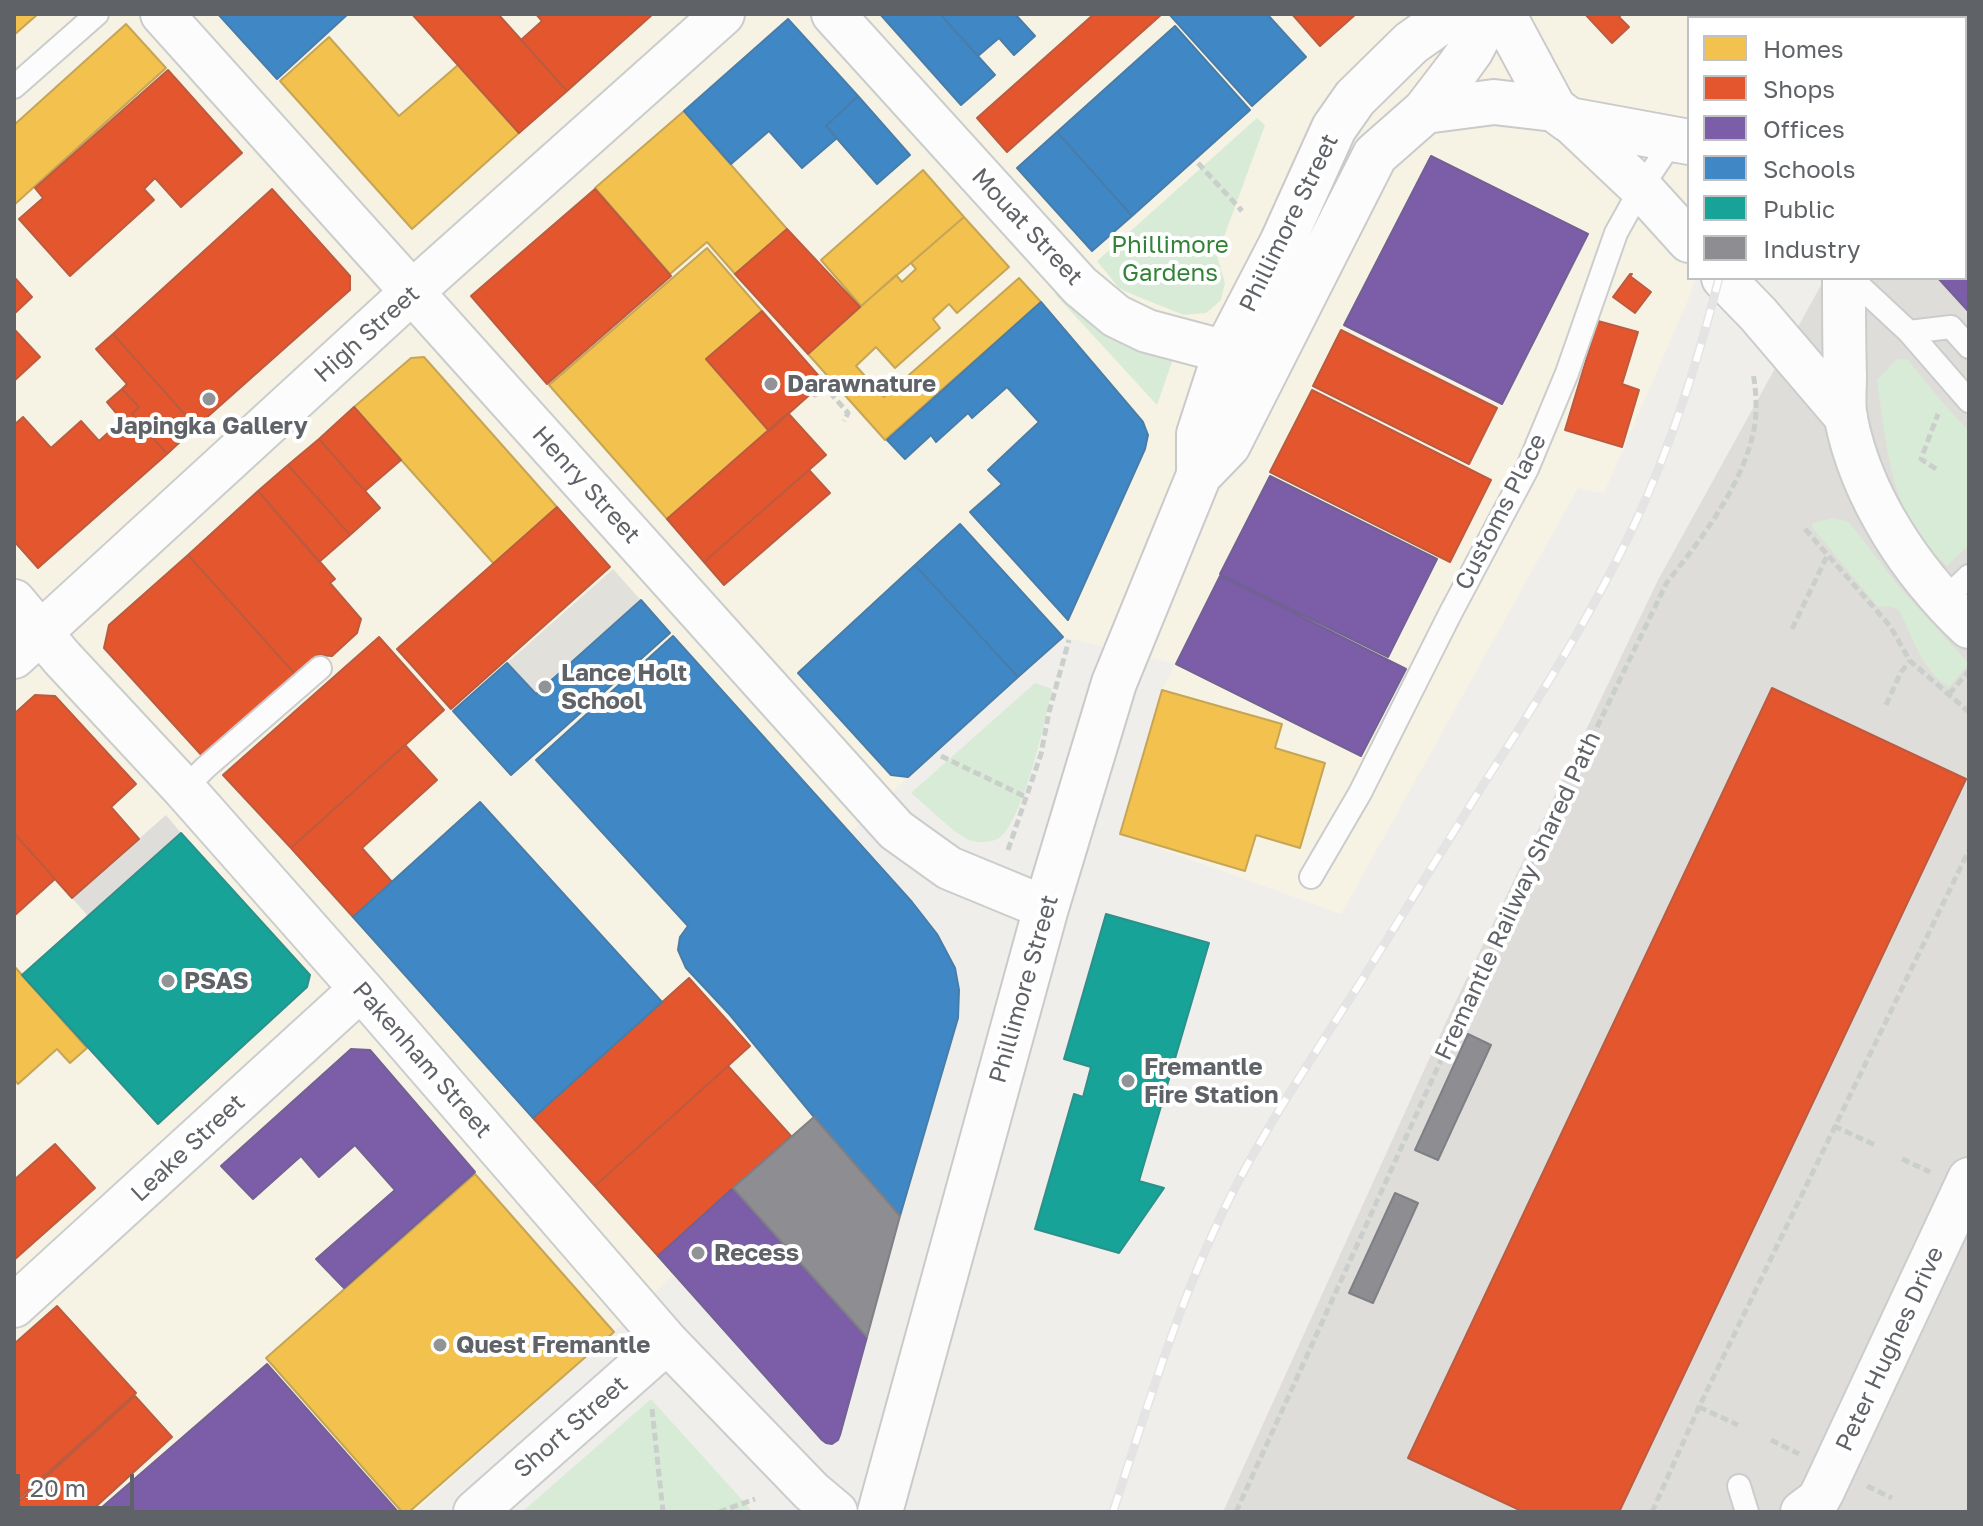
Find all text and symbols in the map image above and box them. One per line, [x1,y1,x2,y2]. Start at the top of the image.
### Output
legend [1687,16,1967,280]
text: Homes [1763,34,1844,63]
text: Shops [1763,74,1835,103]
text: Offices [1763,114,1845,143]
street label: Phillimore Street [1233,129,1345,317]
text: Schools [1763,154,1855,183]
street label: Mouat Street [965,163,1089,291]
text: Public [1763,194,1835,223]
park label: Phillimore Gardens [1111,231,1229,287]
text: Industry [1763,234,1860,263]
street label: High Street [309,279,425,389]
place label: Darawnature [787,370,936,398]
marker: Darawnature [762,375,780,393]
marker: Japingka Gallery [200,390,218,408]
place label: Japingka Gallery [110,412,308,440]
street label: Henry Street [526,421,646,549]
street label: Customs Place [1449,429,1553,595]
place label: Lance Holt School [561,659,687,715]
marker: Lance Holt School [536,678,554,696]
street label: Fremantle Railway Shared Path [1429,727,1607,1065]
street label: Phillimore Street [983,892,1065,1086]
place label: PSAS [184,967,249,995]
marker: PSAS [159,972,177,990]
street label: Pakenham Street [346,976,498,1144]
place label: Fremantle Fire Station [1144,1053,1278,1109]
marker: Fremantle Fire Station [1119,1072,1137,1090]
street label: Leake Street [125,1088,251,1208]
place label: Recess [714,1239,799,1267]
street label: Peter Hughes Drive [1830,1242,1950,1456]
marker: Recess [689,1244,707,1262]
place label: Quest Fremantle [456,1331,650,1359]
marker: Quest Fremantle [431,1336,449,1354]
street label: Short Street [508,1370,634,1484]
scale bar [20,1458,138,1508]
text: 20 m [30,1473,86,1502]

